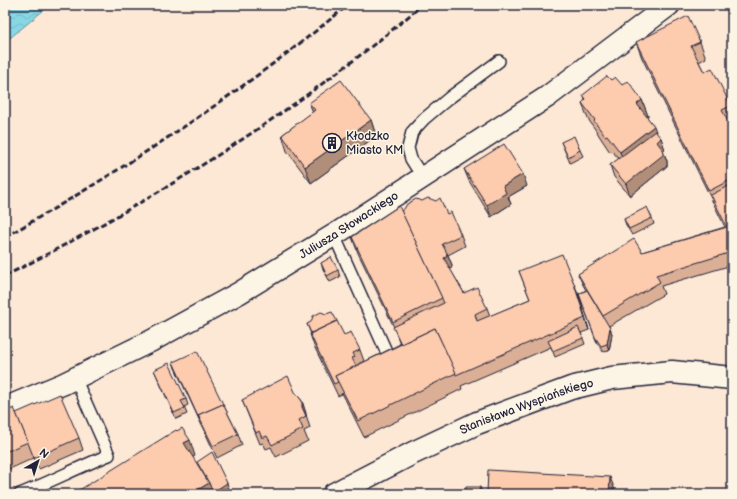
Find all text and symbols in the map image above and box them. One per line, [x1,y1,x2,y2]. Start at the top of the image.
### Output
place label: Kłodzko Miasto KM [346,129,403,158]
building icon: Kłodzko Miasto KM [321,132,343,154]
street label: Juliusza Słowackiego [296,188,402,263]
street label: Stanisława Wyspiańskiego [457,376,595,438]
north arrow [18,441,58,481]
text: N [37,446,51,461]

